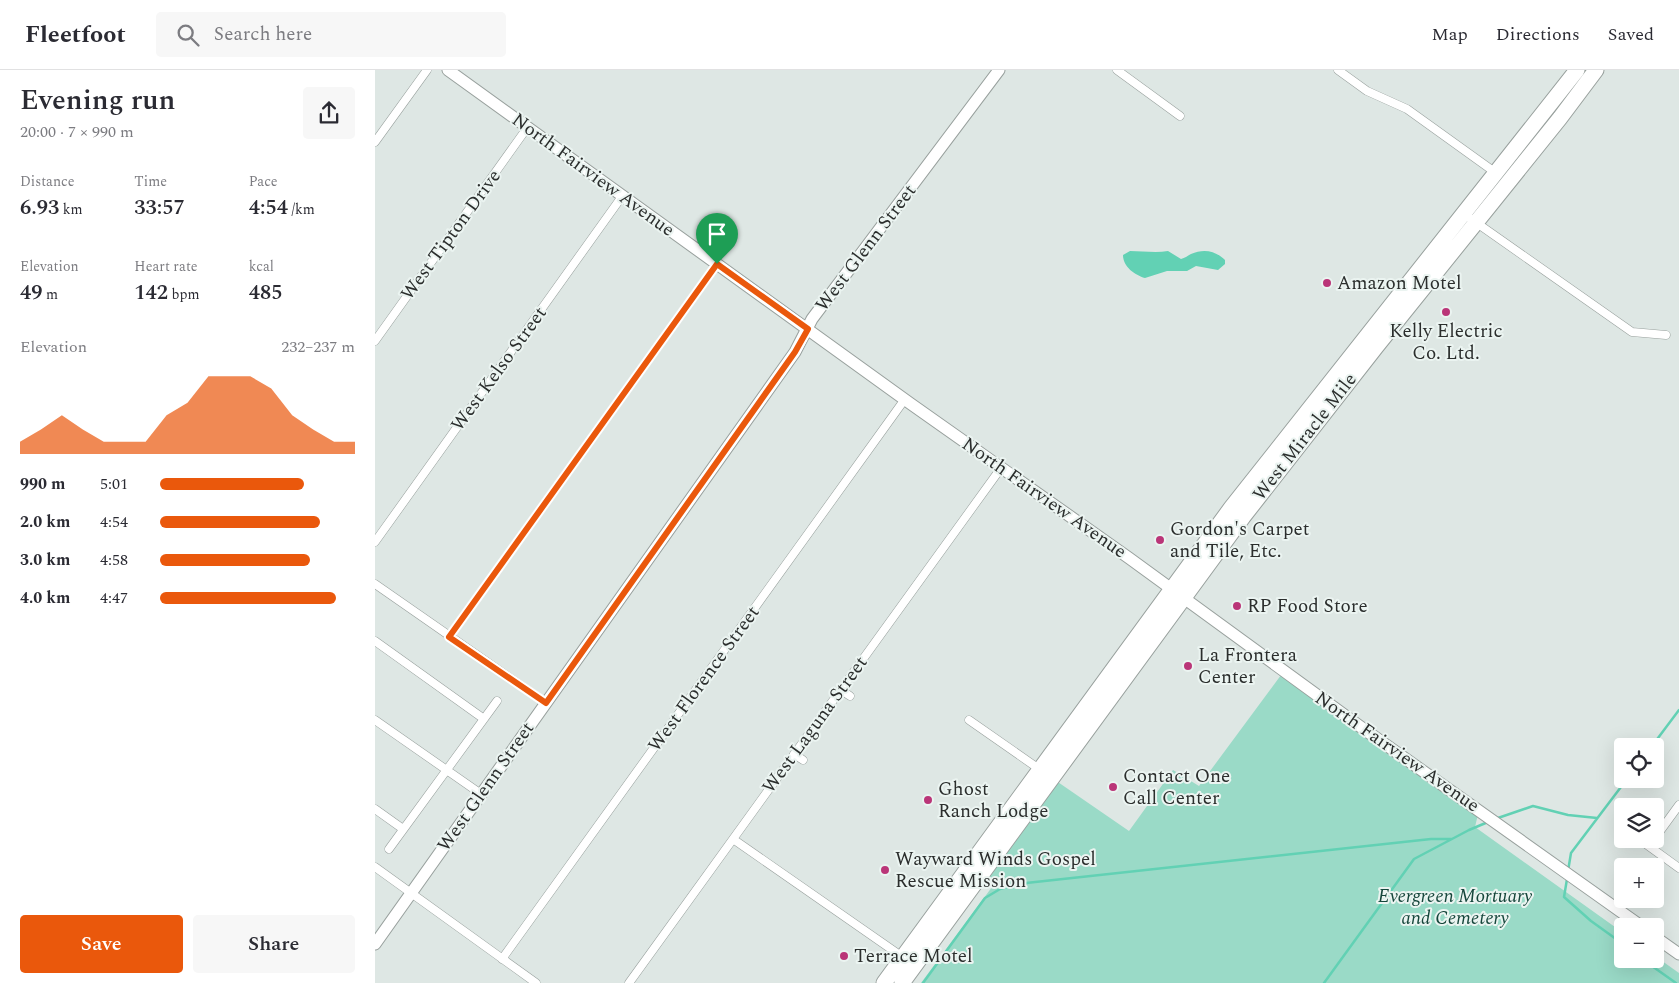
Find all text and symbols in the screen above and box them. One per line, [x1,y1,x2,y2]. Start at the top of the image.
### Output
search box [156,12,506,57]
text: Fleetfoot [25,17,126,53]
text: Search here [214,20,312,49]
icon: search [174,21,202,49]
text: Map [1432,21,1468,48]
text: Directions [1496,21,1580,48]
text: Saved [1608,21,1654,48]
text: Evening run [20,79,175,122]
button: share [303,87,355,139]
street label: North Fairview Avenue [505,106,681,244]
text: 20:00 · 7 × 990 m [20,120,134,144]
street label: West Tipton Drive [393,163,509,307]
text: Distance [20,171,75,192]
text: Time [134,171,167,192]
text: Pace [249,171,278,192]
street label: West Glenn Street [808,178,924,318]
text: 6.93 [20,192,59,224]
text: 33:57 [134,192,185,224]
text: 4:54 [249,192,288,224]
text: km [59,199,83,220]
text: /km [288,199,315,220]
pin [696,213,738,264]
icon: arrive [703,220,731,248]
text: Elevation [20,256,79,277]
text: Heart rate [134,256,198,277]
text: kcal [249,256,274,277]
place label: Amazon Motel [1337,269,1462,298]
text: 49 [20,277,43,309]
text: 142 [134,277,168,309]
text: 485 [249,277,282,309]
marker: Amazon Motel [1321,277,1333,289]
text: m [43,284,58,305]
text: bpm [168,284,199,305]
street label: West Kelso Street [444,300,554,437]
marker: Kelly Electric Co. Ltd. [1440,306,1452,318]
place label: Kelly Electric Co. Ltd. [1389,317,1503,368]
text: Elevation [20,335,87,359]
text: 232–237 m [281,335,355,359]
street label: West Miracle Mile [1246,367,1364,507]
street label: North Fairview Avenue [956,430,1132,566]
text: 990 m [20,472,65,496]
text: 5:01 [100,472,128,496]
text: 2.0 km [20,510,70,534]
text: 4:54 [100,510,128,534]
place label: Gordon's Carpet and Tile, Etc. [1170,515,1310,566]
marker: Gordon's Carpet and Tile, Etc. [1154,534,1166,546]
text: 3.0 km [20,548,70,572]
text: 4:58 [100,548,128,572]
text: 4.0 km [20,586,70,610]
text: 4:47 [100,586,128,610]
place label: RP Food Store [1247,592,1368,621]
street label: West Florence Street [641,600,767,758]
marker: RP Food Store [1231,600,1243,612]
place label: La Frontera Center [1198,641,1298,692]
street label: West Laguna Street [755,650,875,800]
marker: La Frontera Center [1182,660,1194,672]
street label: North Fairview Avenue [1309,684,1485,820]
street label: West Glenn Street [430,716,542,858]
map controls [1614,738,1664,968]
button: locate [1614,738,1664,788]
place label: Contact One Call Center [1123,762,1230,813]
place label: Ghost Ranch Lodge [938,775,1048,826]
marker: Contact One Call Center [1107,781,1119,793]
marker: Ghost Ranch Lodge [922,794,934,806]
button: layers [1614,798,1664,848]
place label: Wayward Winds Gospel Rescue Mission [895,845,1096,896]
button: + [1614,858,1664,908]
marker: Wayward Winds Gospel Rescue Mission [879,864,891,876]
park label: Evergreen Mortuary and Cemetery [1378,882,1533,933]
button: Save [20,915,183,973]
button: Share [193,915,355,973]
button: − [1614,918,1664,968]
place label: Terrace Motel [854,942,973,971]
marker: Terrace Motel [838,950,850,962]

